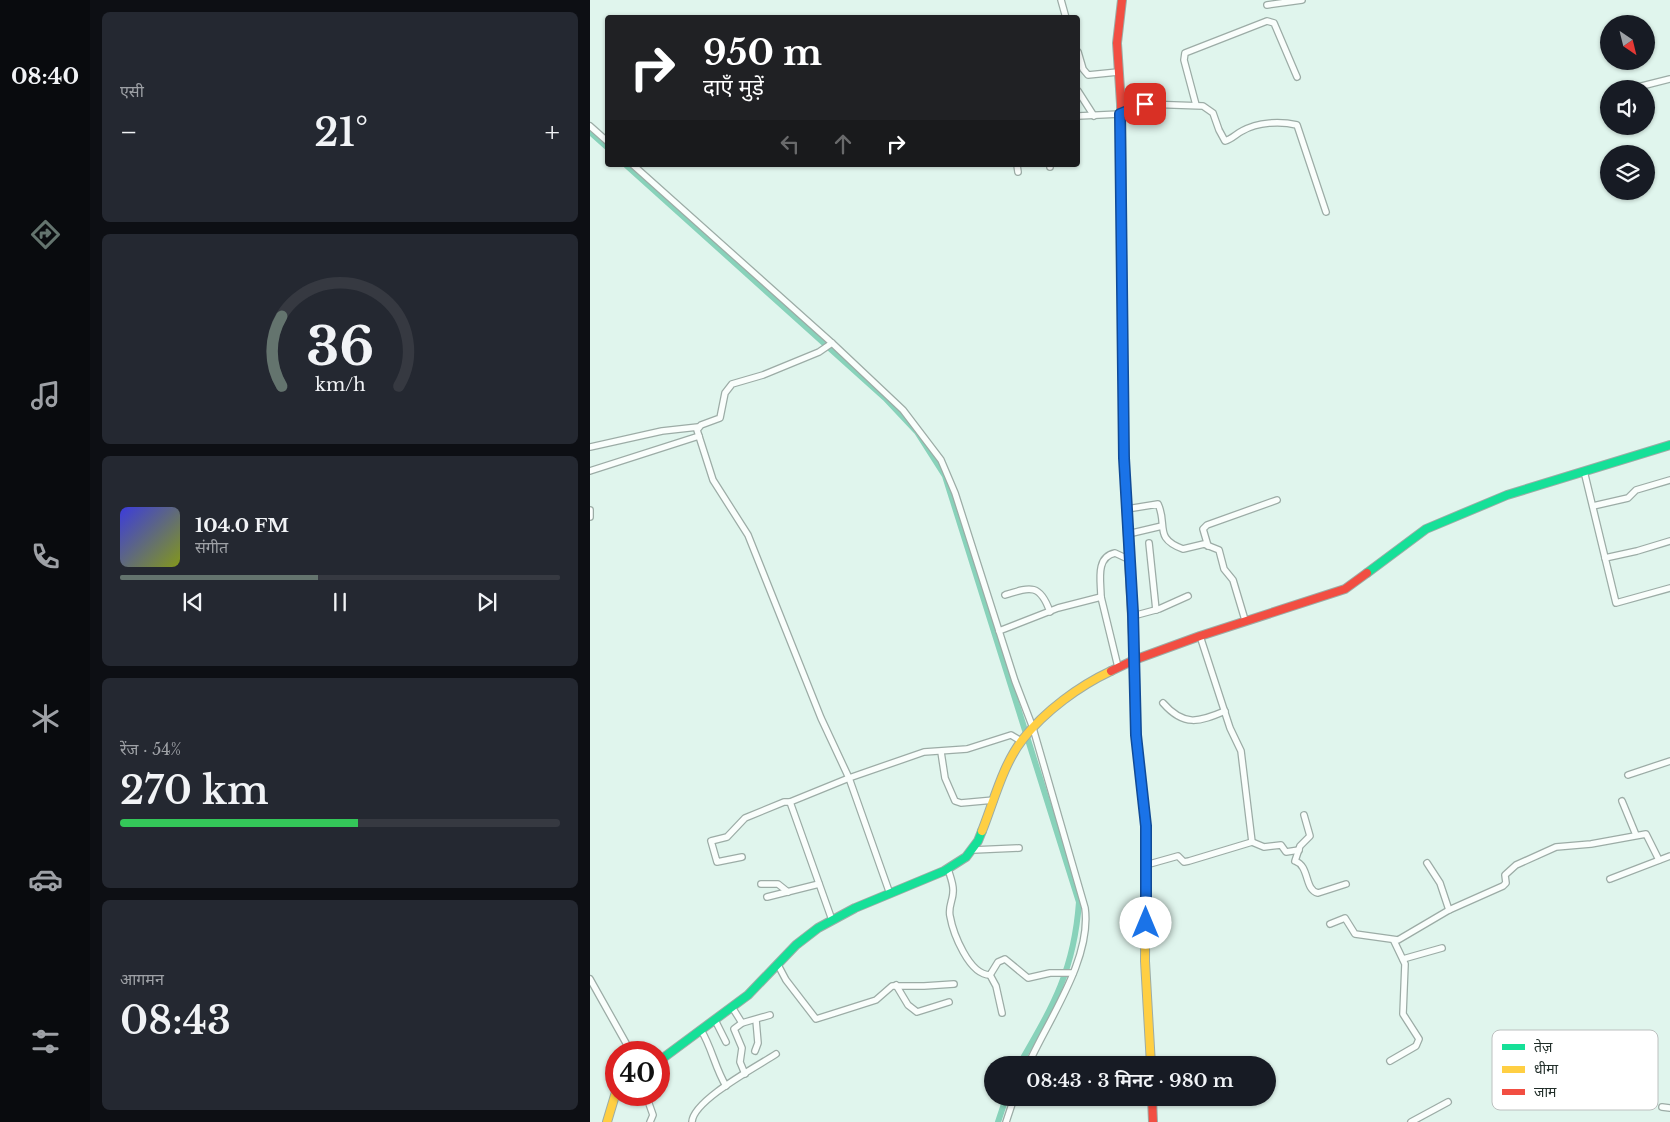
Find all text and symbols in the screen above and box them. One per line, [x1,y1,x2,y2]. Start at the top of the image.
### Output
north arrow [1600,15,1655,70]
map controls [1600,15,1655,200]
text: 950 m [703,31,822,74]
icon: right [620,35,685,100]
text: 08:40 [11,63,79,90]
text: दाएँ मुड़ें [703,74,764,101]
button: sound [1600,80,1655,135]
text: एसी [120,81,144,101]
pin [1124,83,1166,125]
icon: arrive [1131,90,1159,118]
text: 21° [314,109,368,156]
text: − [120,115,138,150]
text: + [545,115,560,150]
icon: left [776,130,804,158]
icon: ahead [829,130,857,158]
icon: right [882,130,910,158]
button: layers [1600,145,1655,200]
icon: directions [28,217,63,252]
text: 36 [306,315,374,379]
text: km/h [315,374,365,396]
icon: music [28,378,63,413]
text: 104.0 FM [195,514,289,537]
text: संगीत [195,537,228,557]
icon: phone [28,539,63,574]
icon: previous [179,588,207,616]
icon: pause [326,588,354,616]
icon: next [473,588,501,616]
icon: climate [28,701,63,736]
text: रेंज · 54% [120,739,181,759]
text: 270 km [120,767,269,814]
icon: car [28,862,63,897]
position arrow [1119,896,1171,948]
text: आगमन [120,969,164,989]
text: 08:43 [120,997,231,1044]
icon: filters [28,1024,63,1059]
legend [1492,1030,1658,1110]
text: तेज़ [1534,1038,1553,1056]
speed limit sign: 40 [605,1041,670,1106]
text: धीमा [1534,1060,1559,1078]
text: 08:43 · 3 मिनट · 980 m [1026,1069,1234,1092]
text: जाम [1534,1083,1557,1101]

